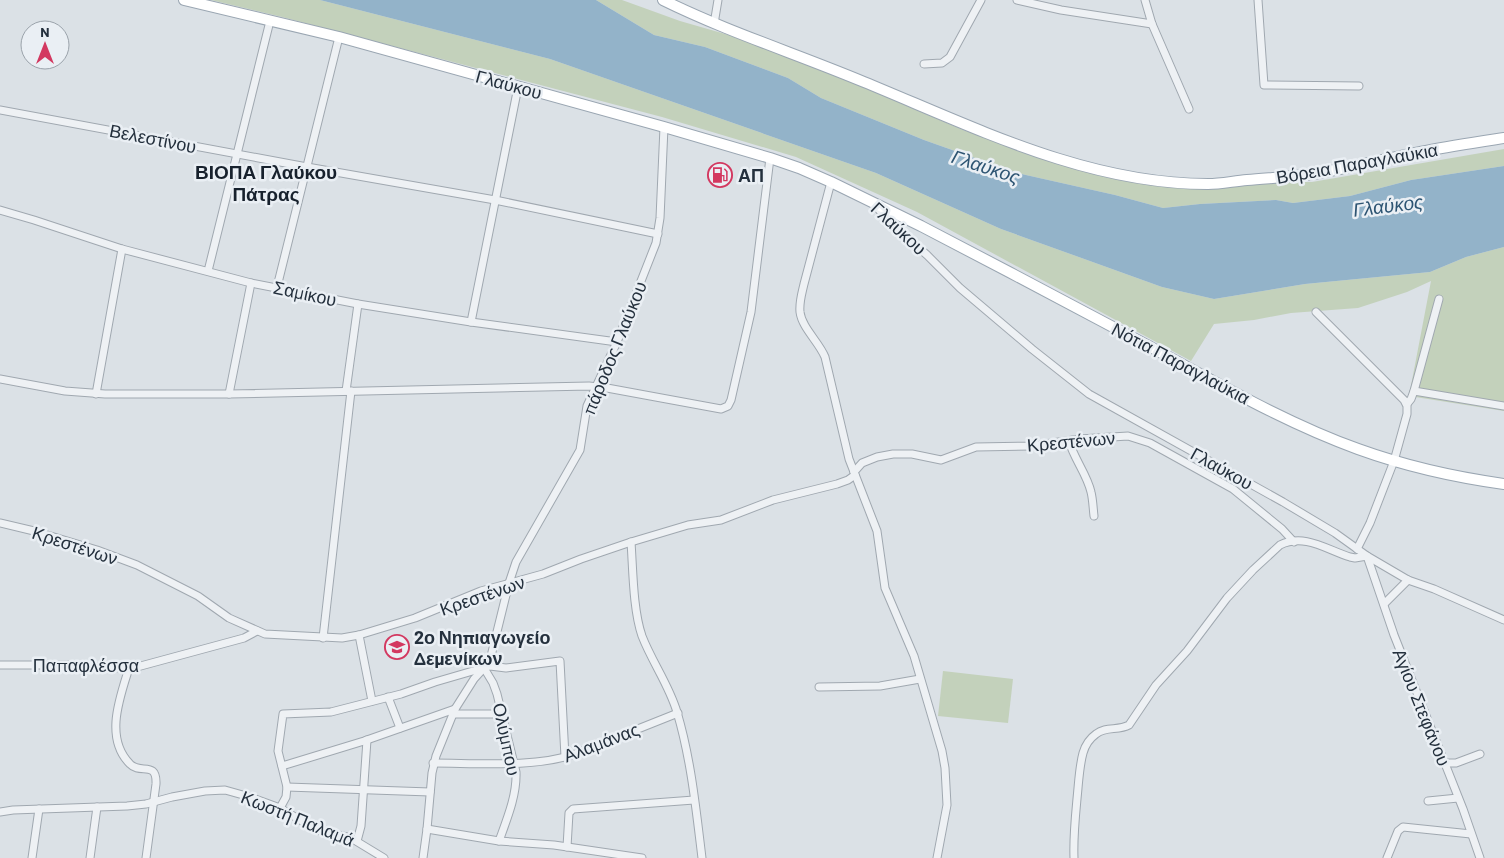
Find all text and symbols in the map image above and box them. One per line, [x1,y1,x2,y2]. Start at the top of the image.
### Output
north arrow [20,20,70,70]
text: N [40,23,50,40]
street label: Γλαύκου [474,65,544,103]
street label: Βελεστίνου [108,119,198,157]
street label: Βόρεια Παραγλαύκια [1274,138,1440,188]
water label: Γλαύκος [949,144,1024,188]
district label: ΒΙΟΠΑ Γλαύκου Πάτρας [195,160,337,205]
fuel station icon: ΑΠ [707,162,733,188]
place label: ΑΠ [738,164,764,186]
water label: Γλαύκος [1352,189,1425,221]
street label: Γλαύκου [867,197,931,259]
street label: Σαμίκου [271,276,339,310]
street label: πάροδος Γλαύκου [577,278,651,418]
street label: Νότια Παραγλαύκια [1108,317,1254,409]
street label: Κρεστένων [1026,426,1116,456]
street label: Γλαύκου [1187,442,1257,494]
street label: Κρεστένων [29,521,121,569]
street label: Κρεστένων [437,570,527,620]
place label: 2ο Νηπιαγωγείο Δεμενίκων [414,626,550,669]
school or university icon: 2ο Νηπιαγωγείο Δεμενίκων [384,634,410,660]
street label: Αγίου Στεφάνου [1388,645,1456,769]
street label: Παπαφλέσσα [33,654,139,676]
street label: Ολύμπου [489,701,525,777]
street label: Αλαμάνας [560,717,642,767]
street label: Κωστή Παλαμά [238,785,358,851]

